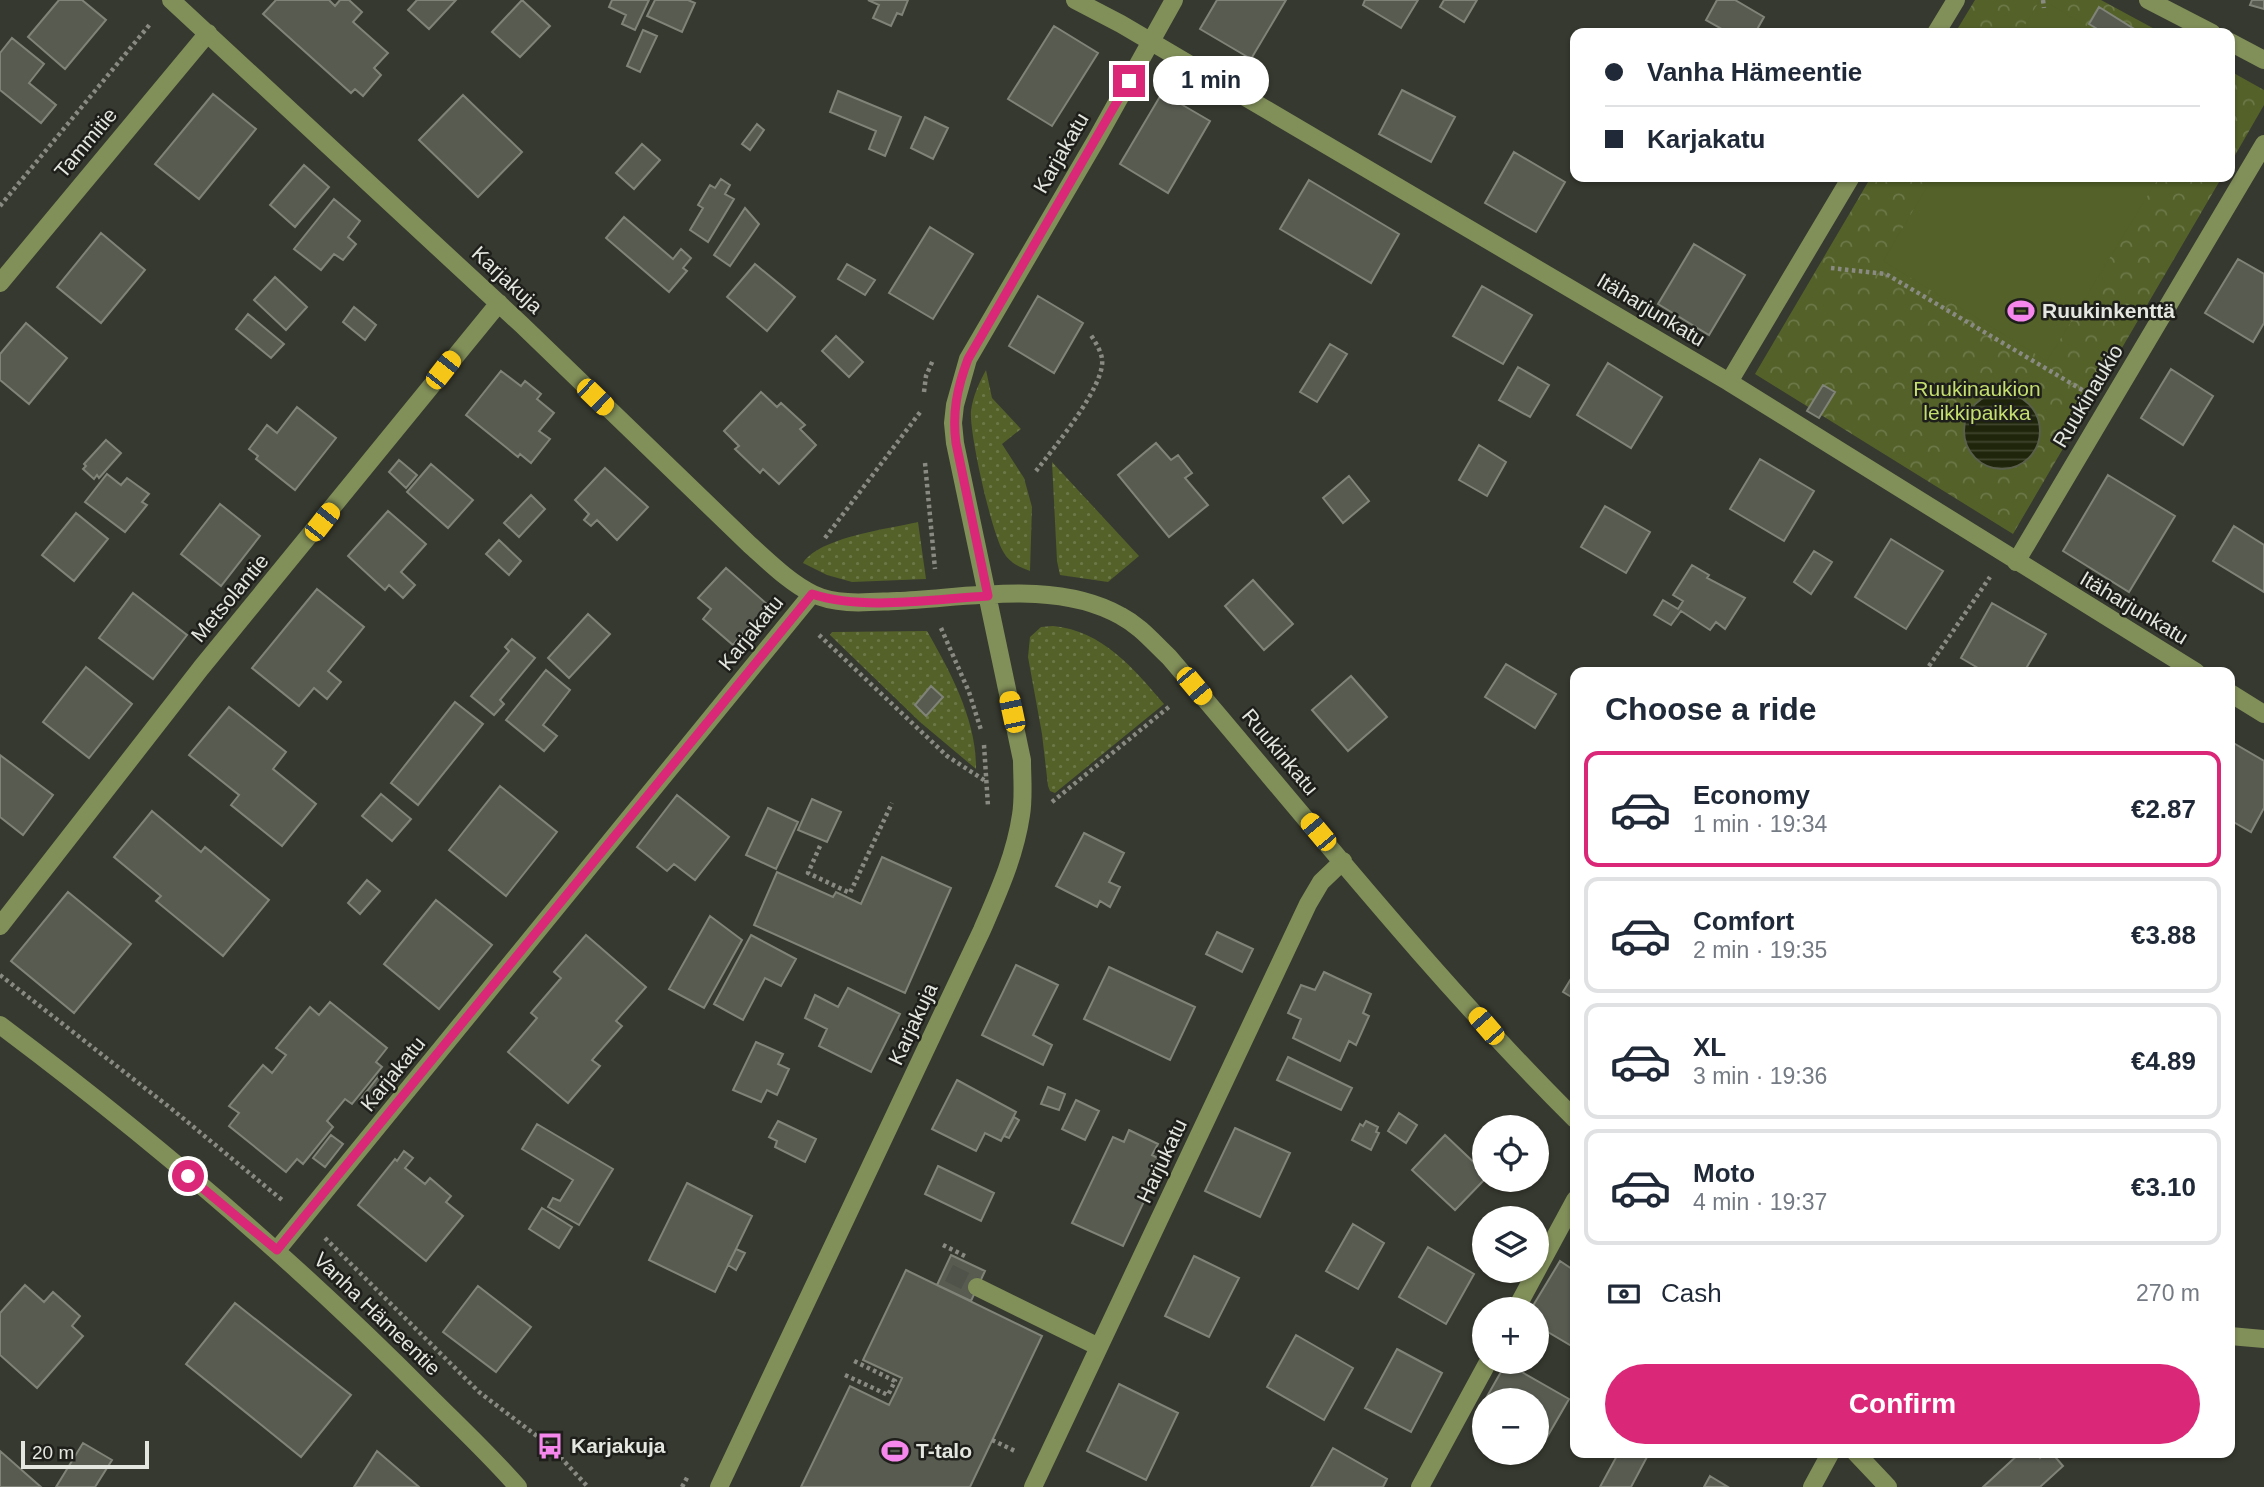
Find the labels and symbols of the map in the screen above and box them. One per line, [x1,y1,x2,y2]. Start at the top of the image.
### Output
callout: 1 min [1154,56,1269,106]
route end [1113,65,1145,97]
street label: Tammitie [50,103,121,182]
street label: Karjakatu [1028,109,1093,197]
street label: Karjakuja [467,241,547,318]
street label: Itäharjunkatu [1593,268,1709,351]
sports icon: Ruukinkenttä [2006,296,2036,326]
place label: Ruukinkenttä [2042,299,2175,322]
street label: Ruukinaukio [2048,340,2127,451]
car [422,347,465,393]
car [573,375,618,419]
park label: Ruukinaukion leikkipaikka [1913,377,2041,424]
car [301,499,344,545]
street label: Metsolantie [186,549,273,646]
street label: Itäharjunkatu [2076,566,2192,649]
street label: Karjakatu [714,591,787,674]
car [1173,663,1216,709]
car [998,689,1027,735]
street label: Ruukinkatu [1238,704,1323,799]
car [1297,809,1340,855]
street label: Karjakuja [884,979,942,1068]
car [1465,1003,1508,1049]
street label: Karjakatu [356,1032,429,1115]
street label: Harjukatu [1132,1115,1191,1206]
route start [172,1160,204,1192]
street label: Vanha Hämeentie [309,1248,445,1380]
bus stop icon: Karjakuja [535,1431,565,1461]
place label: Karjakuja [571,1434,666,1457]
sports icon: T-talo [880,1436,910,1466]
scale bar [21,1438,149,1470]
place label: T-talo [916,1439,972,1462]

